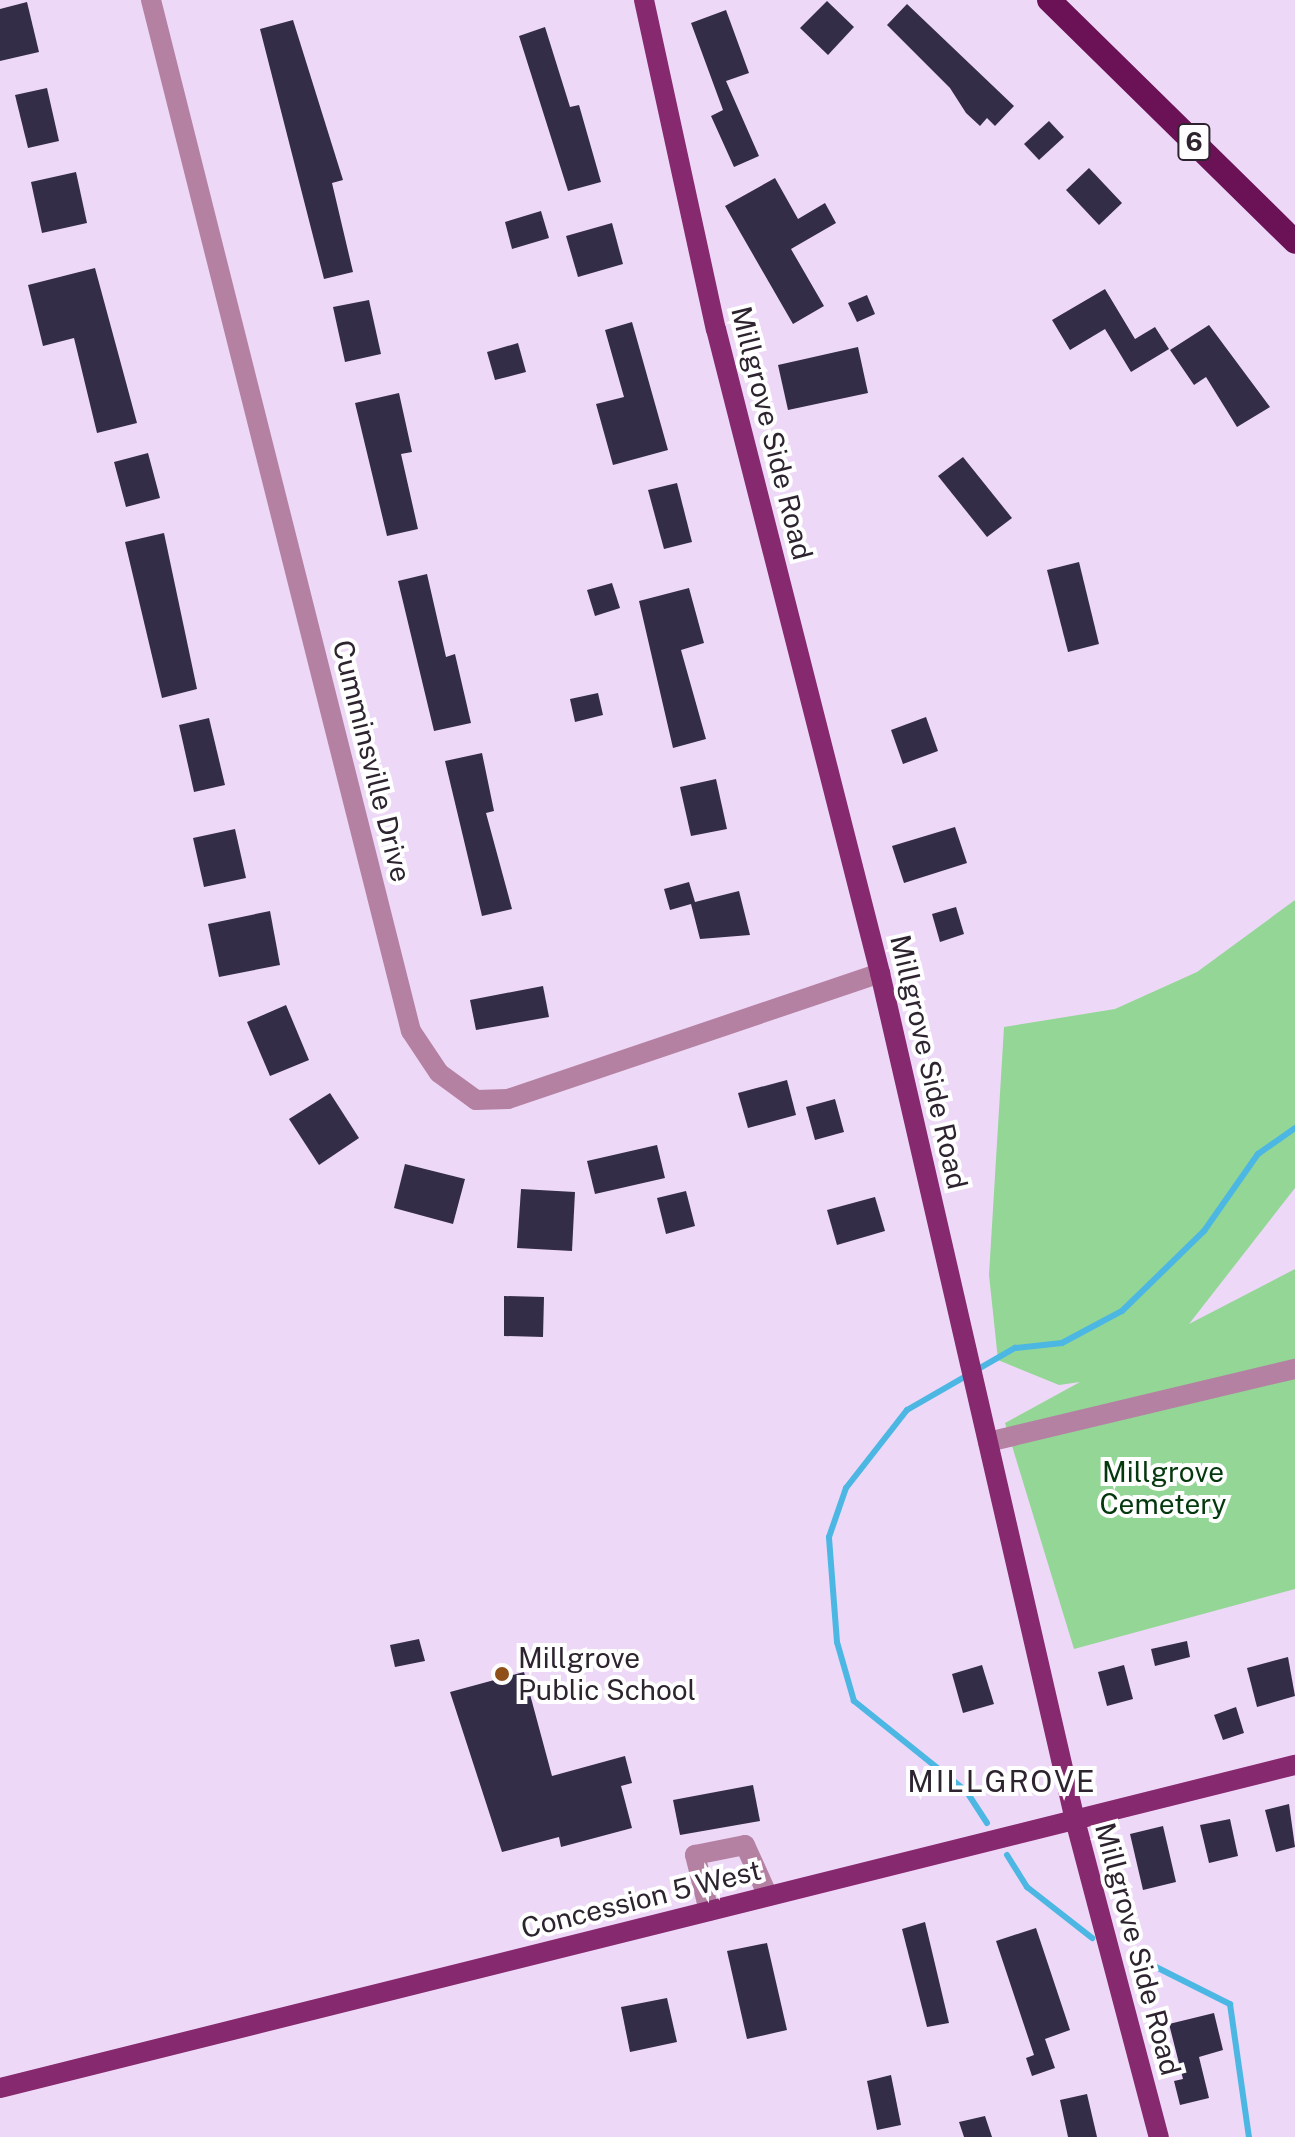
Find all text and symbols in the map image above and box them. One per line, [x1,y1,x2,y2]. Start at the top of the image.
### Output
road number: 6 [1176,120,1212,164]
street label: Millgrove Side Road [724,303,820,563]
street label: Cumminsville Drive [326,637,418,885]
street label: Millgrove Side Road [883,931,975,1193]
park label: Millgrove Cemetery [1099,1455,1227,1521]
place label: Millgrove Public School [518,1641,696,1707]
marker: Millgrove Public School [493,1665,511,1683]
district label: MILLGROVE [907,1763,1097,1799]
street label: Millgrove Side Road [1088,1819,1188,2079]
street label: Concession 5 West [517,1853,765,1945]

